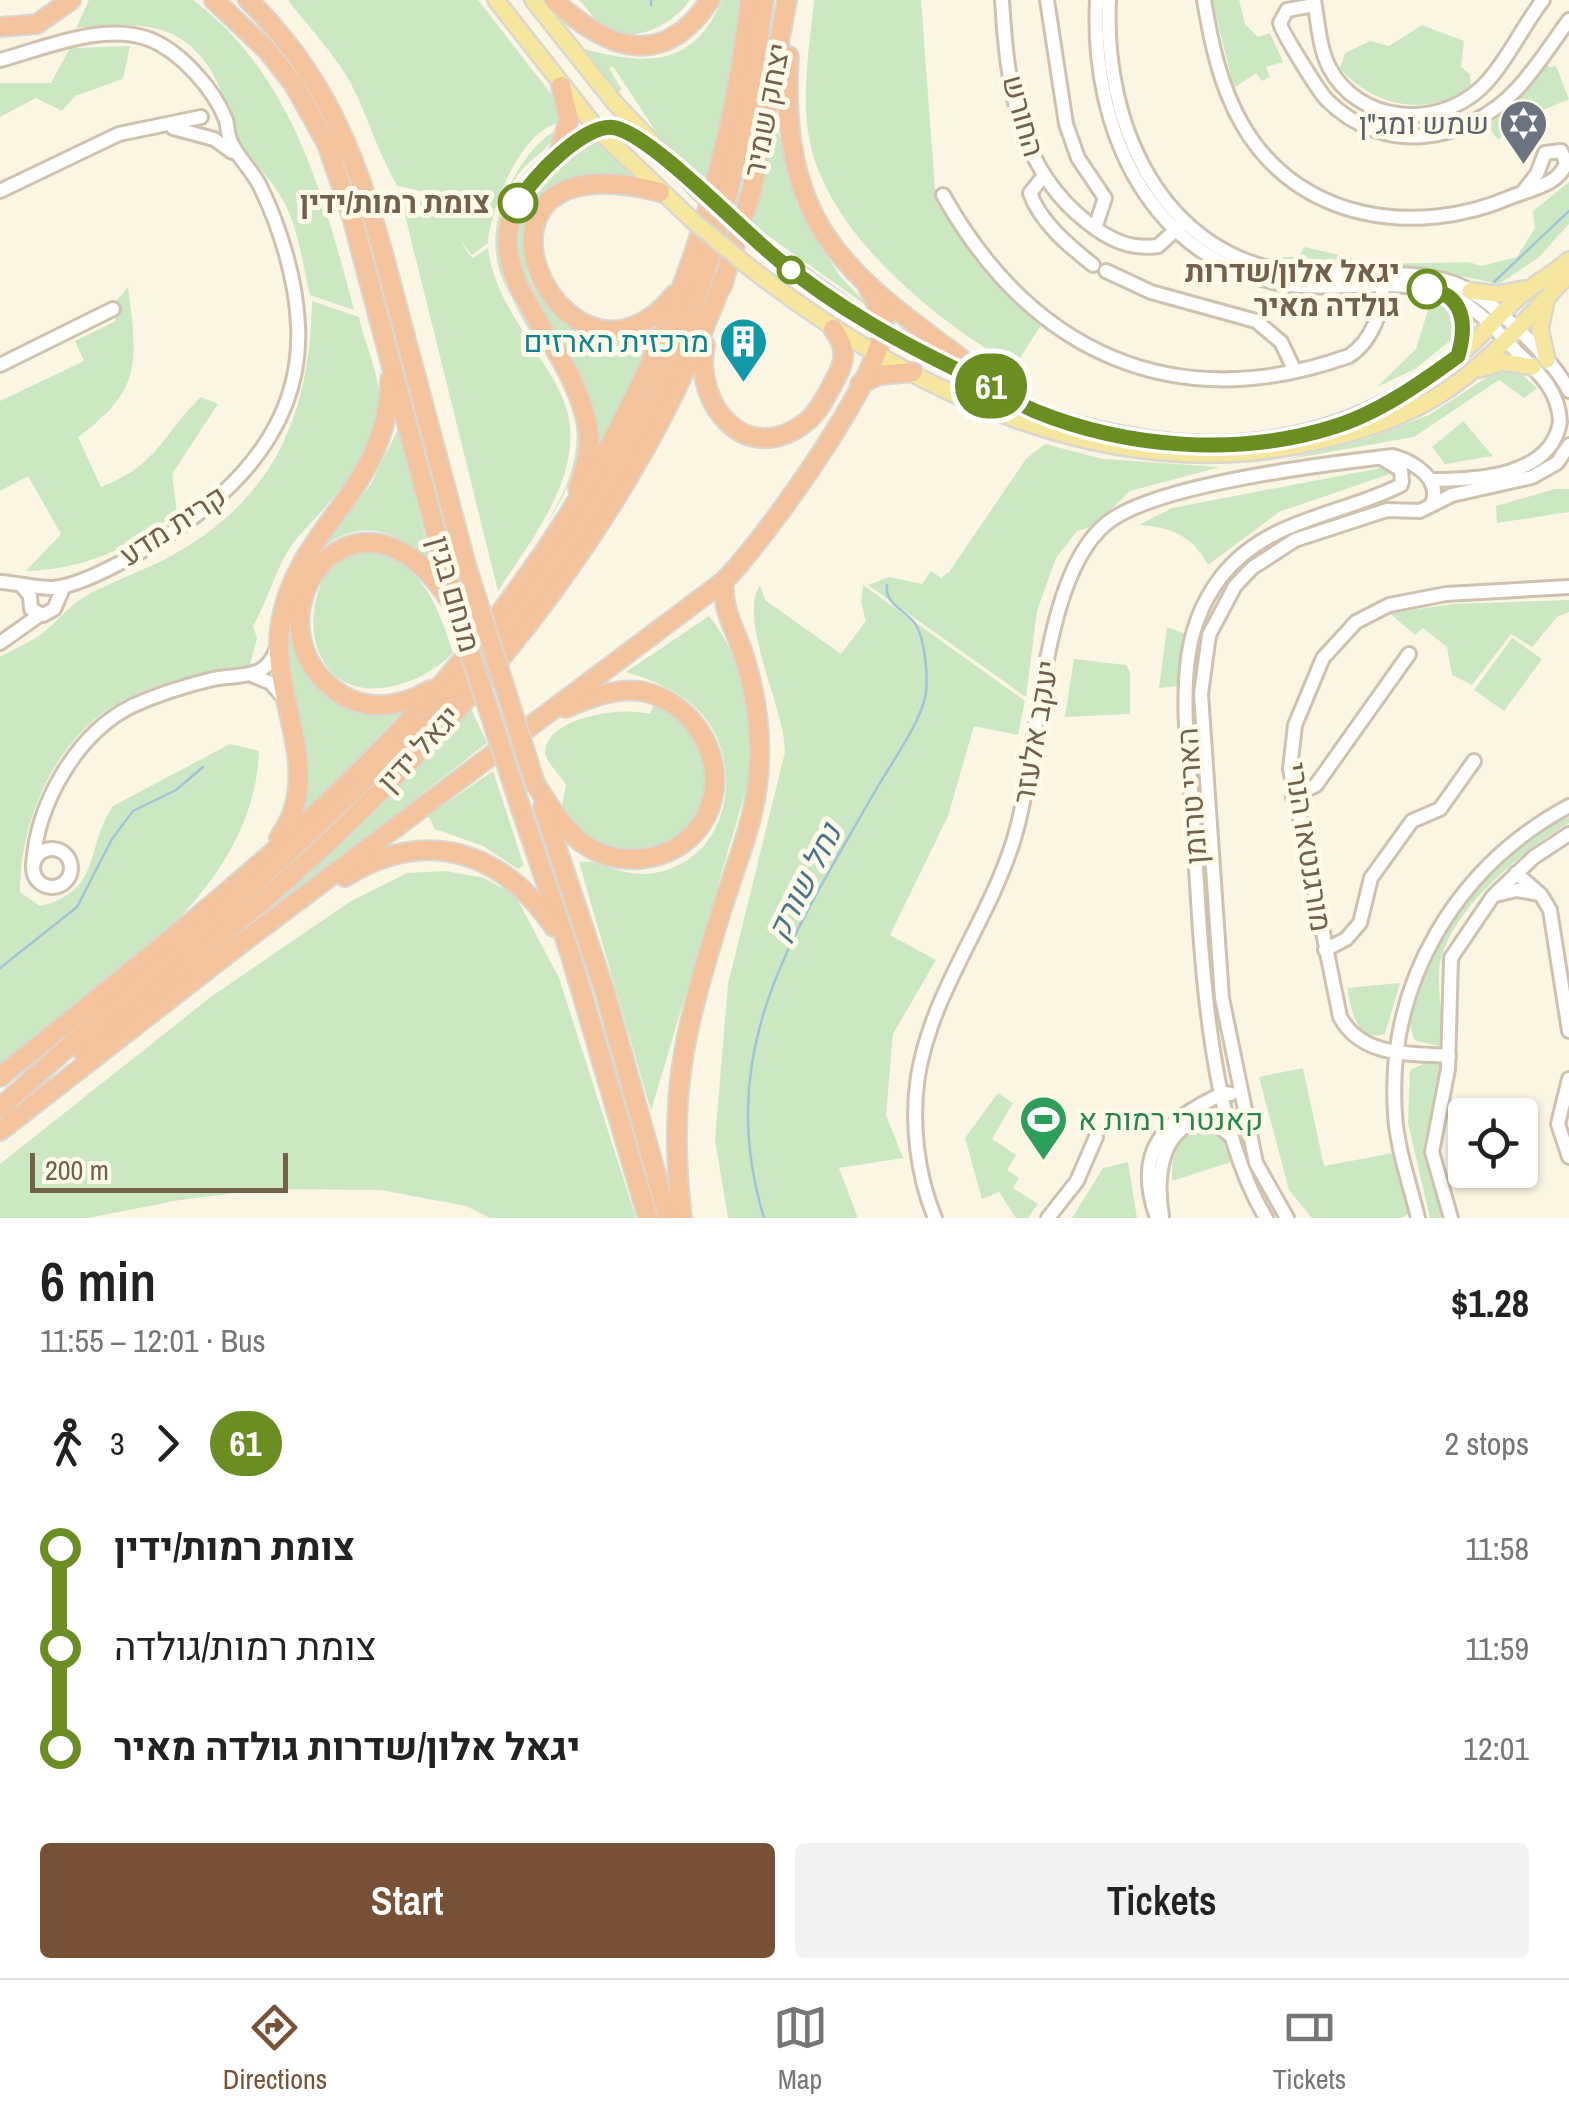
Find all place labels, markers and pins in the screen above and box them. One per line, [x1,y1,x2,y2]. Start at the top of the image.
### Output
synagogue icon: שמש ומג"ן [1498,98,1550,166]
place label: שמש ומג"ן [1359,103,1489,143]
place label: צומת רמות/ידין [300,182,490,222]
marker: צומת רמות/ידין [499,184,537,222]
place label: יגאל אלון/שדרות גולדה מאיר [1185,251,1400,325]
unlabelled marker [778,257,804,283]
marker: יגאל אלון/שדרות גולדה מאיר [1408,270,1446,308]
building icon: מרכזית הארזים [718,316,770,384]
place label: מרכזית הארזים [524,321,709,361]
sports icon: קאנטרי רמות א [1017,1094,1069,1162]
place label: קאנטרי רמות א [1078,1099,1263,1139]

